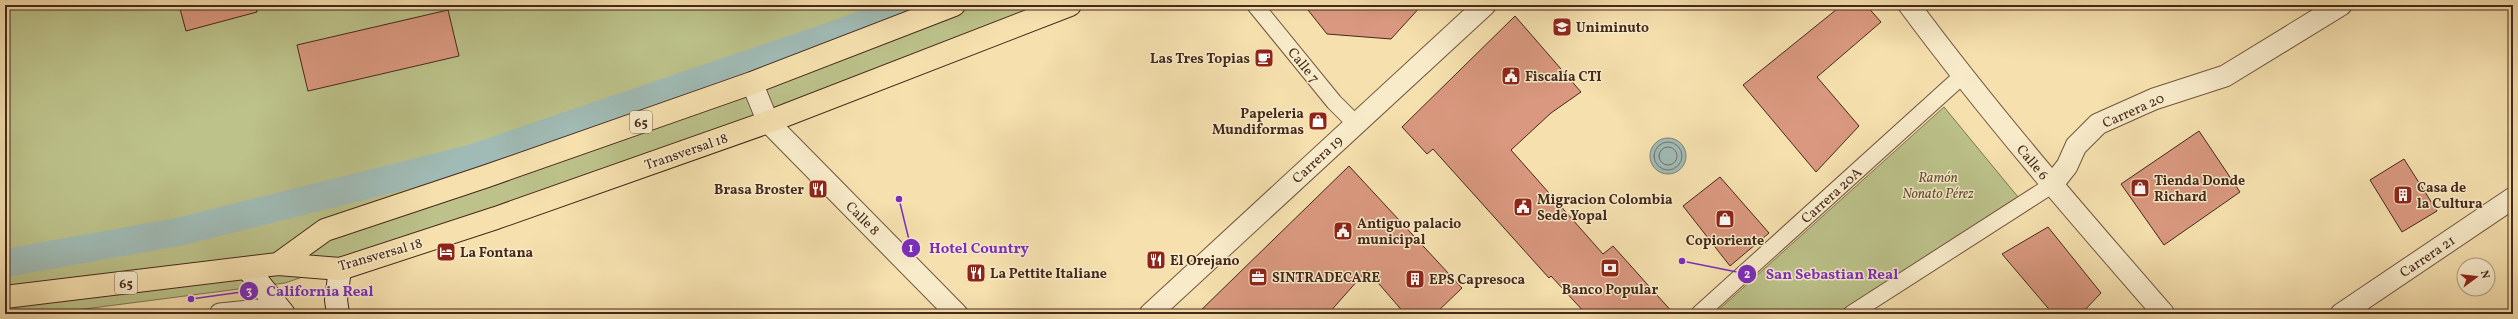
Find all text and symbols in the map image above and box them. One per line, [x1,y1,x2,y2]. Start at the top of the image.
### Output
school or university icon: Uniminuto [1551,16,1573,38]
place label: Uniminuto [1576,19,1649,38]
street label: Calle 7 [1283,44,1323,88]
cafe icon: Las Tres Topias [1253,47,1275,69]
place label: Las Tres Topias [1150,50,1250,69]
public building icon: Fiscalía CTI [1500,65,1522,87]
place label: Fiscalía CTI [1525,68,1602,87]
street label: Carrera 20 [2100,89,2168,133]
place label: Papeleria Mundiformas [1212,105,1304,140]
shop icon: Papeleria Mundiformas [1307,110,1329,132]
road number: 65 [630,111,652,133]
street label: Transversal 18 [642,129,731,176]
street label: Carrera 19 [1289,132,1347,188]
street label: Calle 6 [2011,141,2052,185]
street label: Carrera 20A [1797,164,1867,229]
park label: Ramón Nonato Pérez [1902,169,1974,204]
place label: Tienda Donde Richard [2154,172,2245,207]
shop icon: Tienda Donde Richard [2129,177,2151,199]
restaurant icon: Brasa Broster [807,178,829,200]
place label: Casa de la Cultura [2417,179,2483,214]
place label: Brasa Broster [714,181,804,200]
building icon: Casa de la Cultura [2392,184,2414,206]
place label: Migracion Colombia Sede Yopal [1537,191,1673,226]
public building icon: Migracion Colombia Sede Yopal [1512,196,1534,218]
street label: Calle 8 [841,198,883,240]
shop icon: Copioriente [1714,208,1736,230]
place label: Antiguo palacio municipal [1357,215,1461,250]
public building icon: Antiguo palacio municipal [1332,220,1354,242]
place label: Copioriente [1686,232,1764,251]
street label: Carrera 21 [2396,232,2459,283]
street label: Transversal 18 [336,234,425,277]
callout: Hotel Country [901,234,1037,261]
text: Hotel Country [929,239,1030,260]
hotel icon: La Fontana [435,241,457,263]
text: 1 [909,241,914,257]
place label: La Fontana [460,244,534,263]
restaurant icon: El Orejano [1145,249,1167,271]
place label: El Orejano [1170,252,1240,271]
bank icon: Banco Popular [1599,257,1621,279]
north arrow [2456,257,2496,297]
callout: San Sebastian Real [1737,261,1906,288]
restaurant icon: La Pettite Italiane [965,262,987,284]
place label: La Pettite Italiane [990,265,1107,284]
text: San Sebastian Real [1766,265,1898,286]
office icon: SINTRADECARE [1247,266,1269,288]
text: 2 [1744,267,1750,283]
building icon: EPS Capresoca [1404,268,1426,290]
place label: SINTRADECARE [1272,269,1381,288]
text: N [2476,269,2492,281]
place label: EPS Capresoca [1429,271,1526,290]
road number: 65 [115,272,137,294]
callout: California Real [239,277,382,304]
place label: Banco Popular [1562,281,1659,300]
text: California Real [266,282,374,303]
text: 3 [246,284,252,300]

